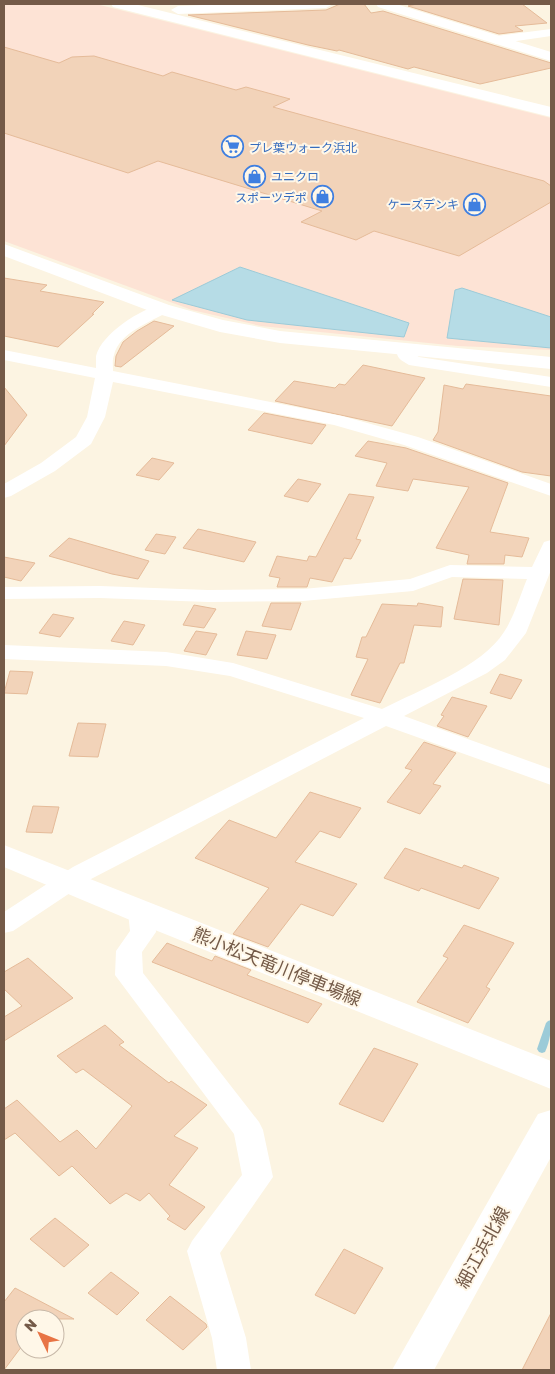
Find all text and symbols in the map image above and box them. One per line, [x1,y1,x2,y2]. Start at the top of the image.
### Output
supermarket icon: プレ葉ウォーク浜北 [221,135,245,159]
place label: プレ葉ウォーク浜北 [249,140,357,155]
shop icon: ユニクロ [243,164,267,188]
place label: ユニクロ [271,169,319,184]
shop icon: スポーツデポ [311,185,335,209]
place label: スポーツデポ [235,190,307,205]
shop icon: ケーズデンキ [463,192,487,216]
place label: ケーズデンキ [388,197,459,212]
street label: 熊小松天竜川停車場線 [189,922,365,1010]
street label: 細江浜北線 [451,1202,513,1292]
north arrow [15,1309,65,1359]
text: N [20,1315,40,1334]

